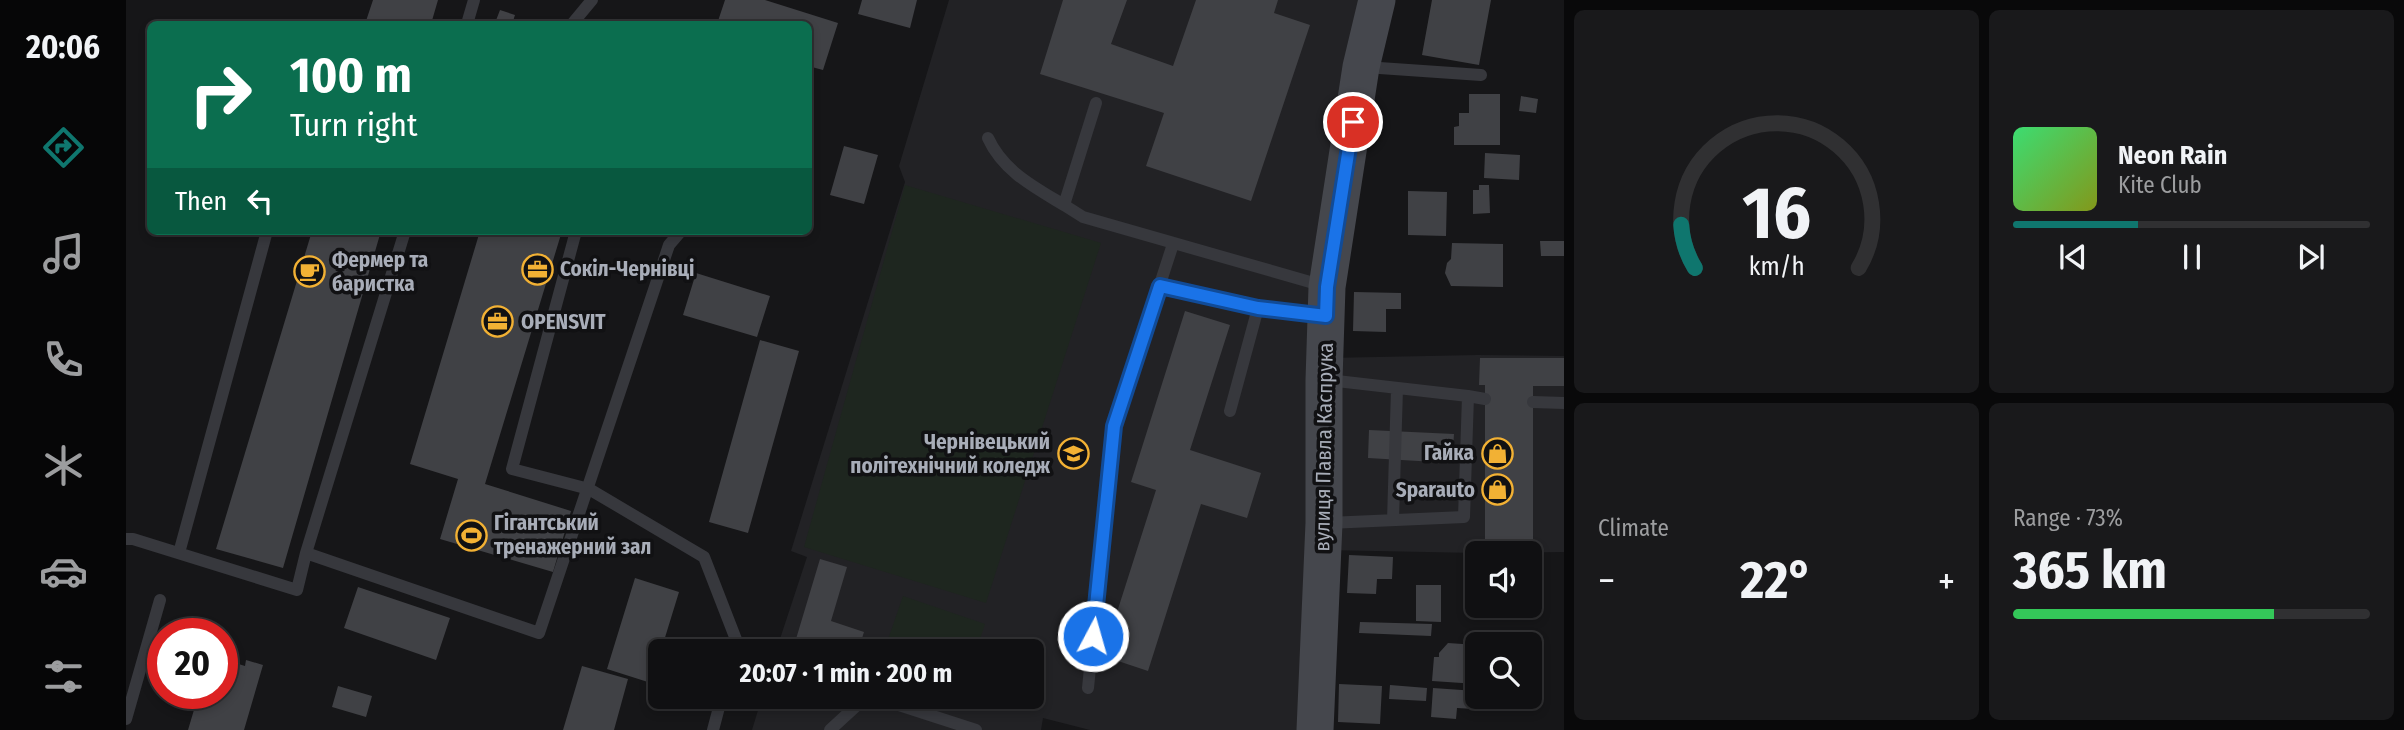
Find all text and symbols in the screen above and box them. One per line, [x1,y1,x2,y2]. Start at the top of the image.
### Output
text: 20:06 [26,28,100,66]
text: 100 m [290,46,412,105]
icon: right [175,49,266,140]
pin [1323,92,1383,152]
icon: arrive [1334,103,1372,141]
text: Turn right [290,106,417,144]
icon: directions [39,123,88,172]
text: Neon Rain [2118,140,2227,171]
text: 16 [1742,170,1811,257]
text: Kite Club [2118,171,2202,199]
icon: left [241,182,279,220]
text: Then [175,186,227,217]
icon: music [39,229,88,278]
icon: previous [2054,238,2092,276]
icon: pause [2173,238,2211,276]
icon: next [2292,238,2330,276]
place label: Фермер та баристка [332,247,428,297]
office icon: Сокіл-Чернівці [520,252,554,286]
text: km/h [1749,252,1804,282]
cafe icon: Фермер та баристка [292,255,326,289]
place label: Сокіл-Чернівці [560,256,694,282]
office icon: OPENSVIT [481,305,515,339]
place label: OPENSVIT [521,309,606,335]
icon: phone [39,335,88,384]
street label: вулиця Павла Каспрука [1309,342,1339,552]
place label: Чернівецький політехнічний коледж [850,429,1051,479]
shop icon: Гайка [1480,436,1514,470]
school or university icon: Чернівецький політехнічний коледж [1056,437,1090,471]
place label: Гайка [1424,440,1474,466]
icon: climate [39,441,88,490]
shop icon: Sparauto [1481,473,1515,507]
place label: Sparauto [1396,477,1475,503]
text: Range · 73% [2013,504,2123,532]
place label: Гігантський тренажерний зал [494,510,651,560]
text: Climate [1598,514,1669,542]
sports icon: Гігантський тренажерний зал [454,518,488,552]
text: 365 km [2013,539,2167,602]
map controls [1465,541,1542,709]
button: sound [1465,541,1542,618]
icon: car [39,547,88,596]
text: 22° [1740,549,1813,612]
text: − [1598,558,1615,604]
text: + [1938,558,1955,604]
position arrow [1056,599,1130,673]
speed limit sign: 20 [147,618,238,709]
button: search [1465,632,1542,709]
icon: filters [39,652,88,701]
text: 20:07 · 1 min · 200 m [740,658,952,689]

